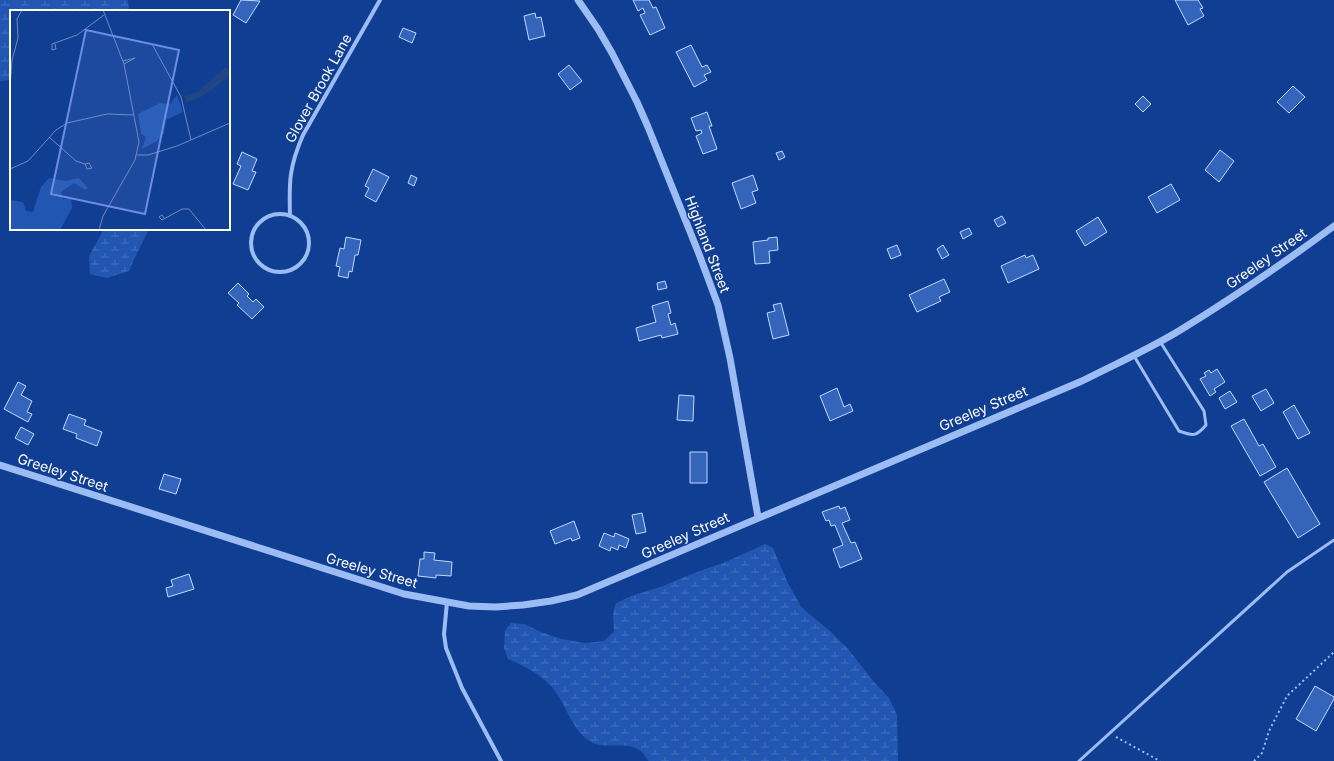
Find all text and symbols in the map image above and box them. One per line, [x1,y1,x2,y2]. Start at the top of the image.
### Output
inset map [10,10,230,230]
street label: Glover Brook Lane [281,31,355,145]
street label: Highland Street [682,193,734,295]
street label: Greeley Street [1222,224,1310,292]
street label: Greeley Street [936,382,1030,434]
street label: Greeley Street [15,449,111,495]
street label: Greeley Street [638,508,732,562]
street label: Greeley Street [324,549,420,591]

